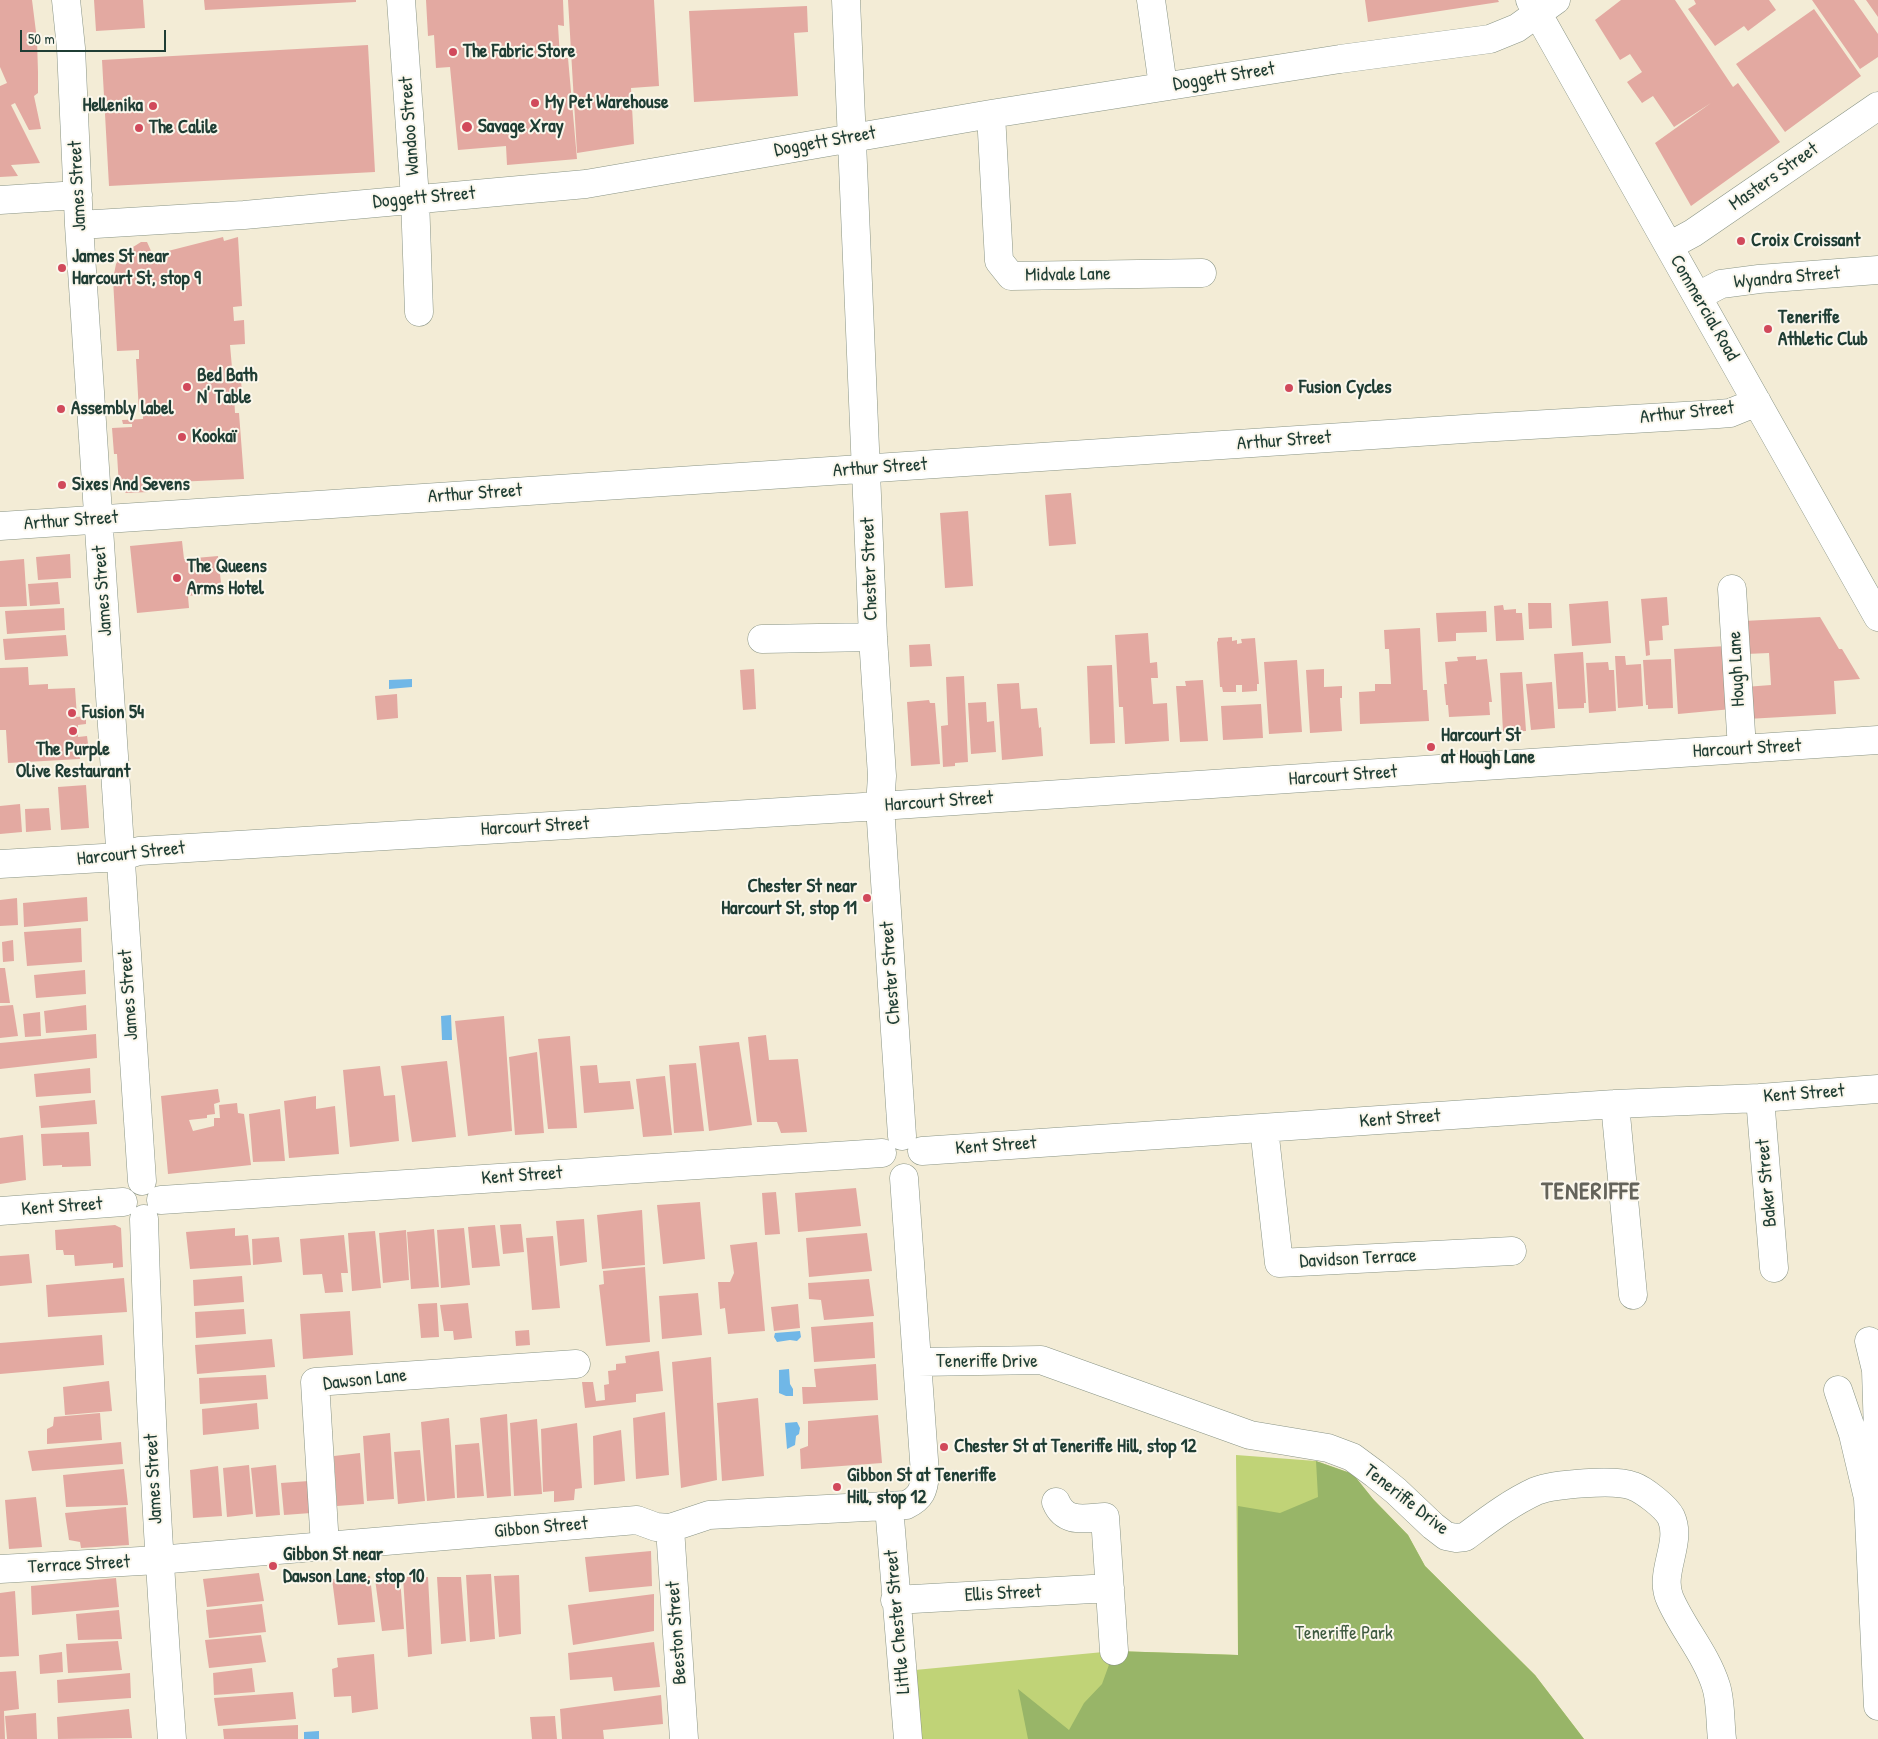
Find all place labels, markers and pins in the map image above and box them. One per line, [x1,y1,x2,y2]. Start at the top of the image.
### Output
place label: The Fabric Store [463,41,575,63]
marker: The Fabric Store [447,46,459,58]
place label: My Pet Warehouse [545,92,668,114]
place label: Hellenika [83,95,143,117]
marker: My Pet Warehouse [529,97,541,109]
marker: Hellenika [147,100,159,112]
place label: Savage Xray [478,116,564,138]
place label: The Calile [149,117,218,139]
marker: Savage Xray [460,120,474,134]
marker: The Calile [133,122,145,134]
place label: Croix Croissant [1751,230,1860,252]
marker: Croix Croissant [1735,235,1747,247]
place label: James St near Harcourt St, stop 9 [72,246,201,290]
marker: James St near Harcourt St, stop 9 [56,262,68,274]
place label: Teneriffe Athletic Club [1778,307,1868,351]
marker: Teneriffe Athletic Club [1762,323,1774,335]
place label: Bed Bath N' Table [197,365,258,409]
place label: Fusion Cycles [1299,377,1392,399]
marker: Bed Bath N' Table [181,381,193,393]
marker: Fusion Cycles [1283,382,1295,394]
place label: Assembly label [71,398,174,420]
marker: Assembly label [55,403,67,415]
place label: Kookaï [192,426,237,448]
marker: Kookaï [176,431,188,443]
place label: Sixes And Sevens [72,474,190,496]
marker: Sixes And Sevens [56,479,68,491]
place label: The Queens Arms Hotel [187,556,267,600]
marker: The Queens Arms Hotel [171,572,183,584]
place label: Fusion 54 [82,702,144,724]
marker: Fusion 54 [66,707,78,719]
marker: The Purple Olive Restaurant [67,725,79,737]
place label: Harcourt St at Hough Lane [1441,725,1535,769]
place label: The Purple Olive Restaurant [16,739,130,783]
marker: Harcourt St at Hough Lane [1425,741,1437,753]
place label: Chester St near Harcourt St, stop 11 [721,876,857,920]
marker: Chester St near Harcourt St, stop 11 [861,892,873,904]
place label: Chester St at Teneriffe Hill, stop 12 [954,1436,1196,1458]
marker: Chester St at Teneriffe Hill, stop 12 [938,1441,950,1453]
place label: Gibbon St at Teneriffe Hill, stop 12 [847,1465,996,1509]
marker: Gibbon St at Teneriffe Hill, stop 12 [831,1481,843,1493]
place label: Gibbon St near Dawson Lane, stop 10 [283,1544,424,1588]
marker: Gibbon St near Dawson Lane, stop 10 [267,1560,279,1572]

